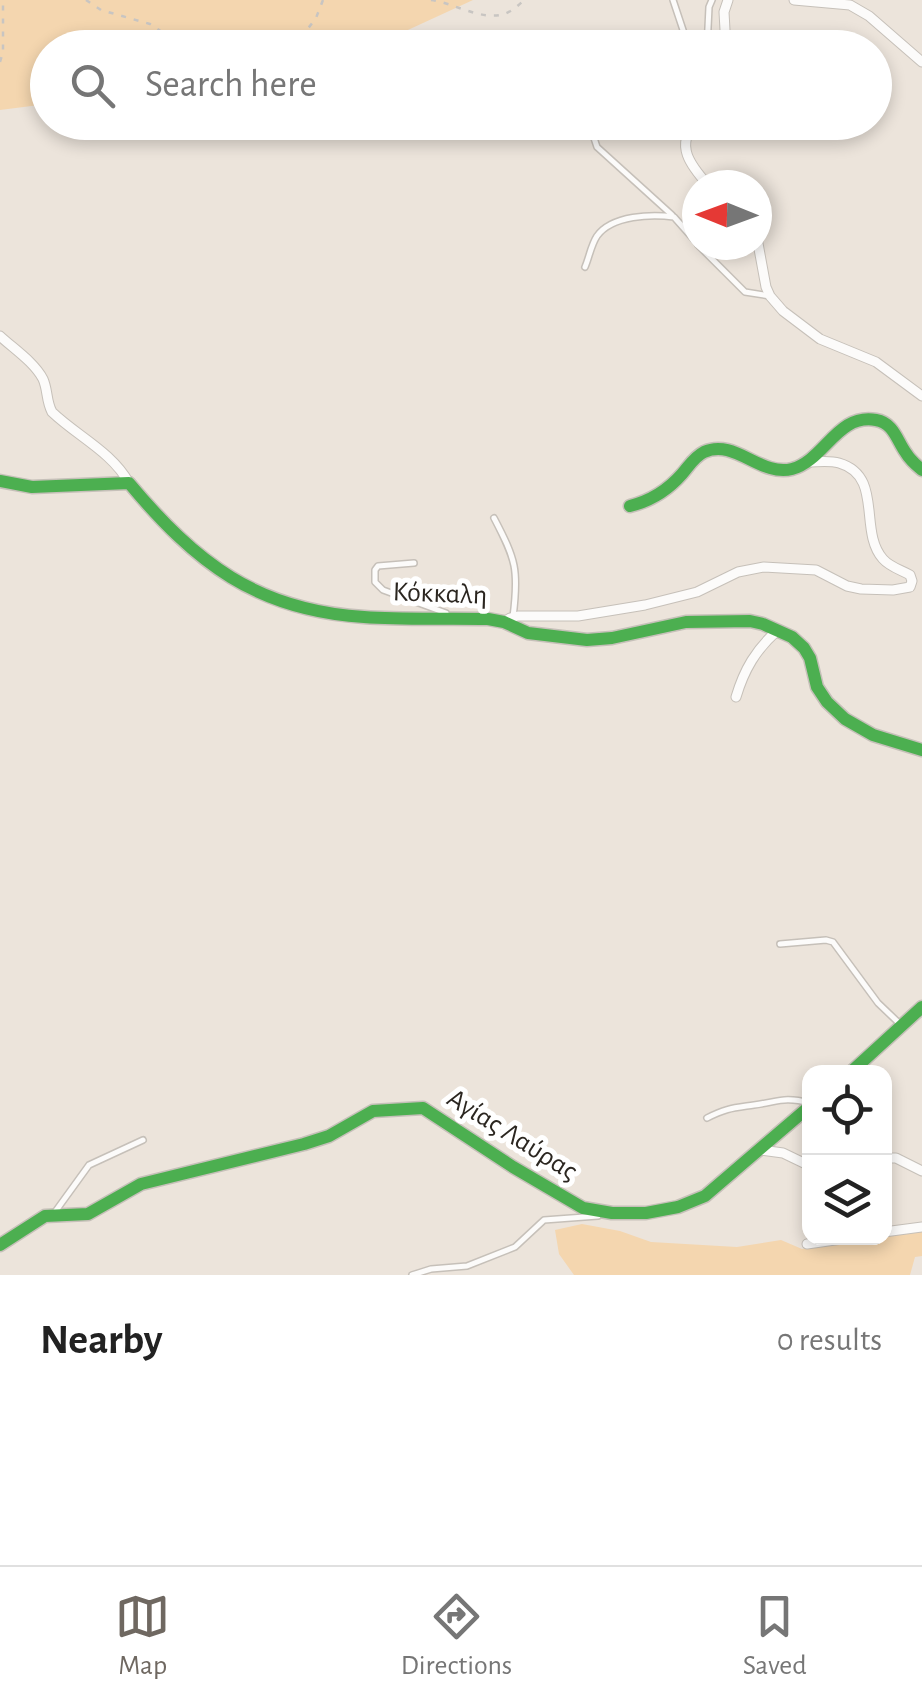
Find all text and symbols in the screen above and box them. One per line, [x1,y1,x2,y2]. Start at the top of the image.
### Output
search box [30,30,892,140]
icon: search [65,58,120,113]
text: Search here [145,66,317,104]
north arrow [682,170,772,260]
street label: Κόκκαλη [392,578,488,610]
map controls [802,1065,892,1245]
button: locate [802,1065,892,1155]
street label: Αγίας Λαύρας [442,1084,582,1186]
button: layers [802,1155,892,1245]
text: Nearby [40,1319,163,1361]
text: 0 results [777,1324,882,1356]
tab: Map [115,1589,170,1683]
tab: Directions [401,1589,512,1683]
tab: Saved [743,1589,807,1683]

